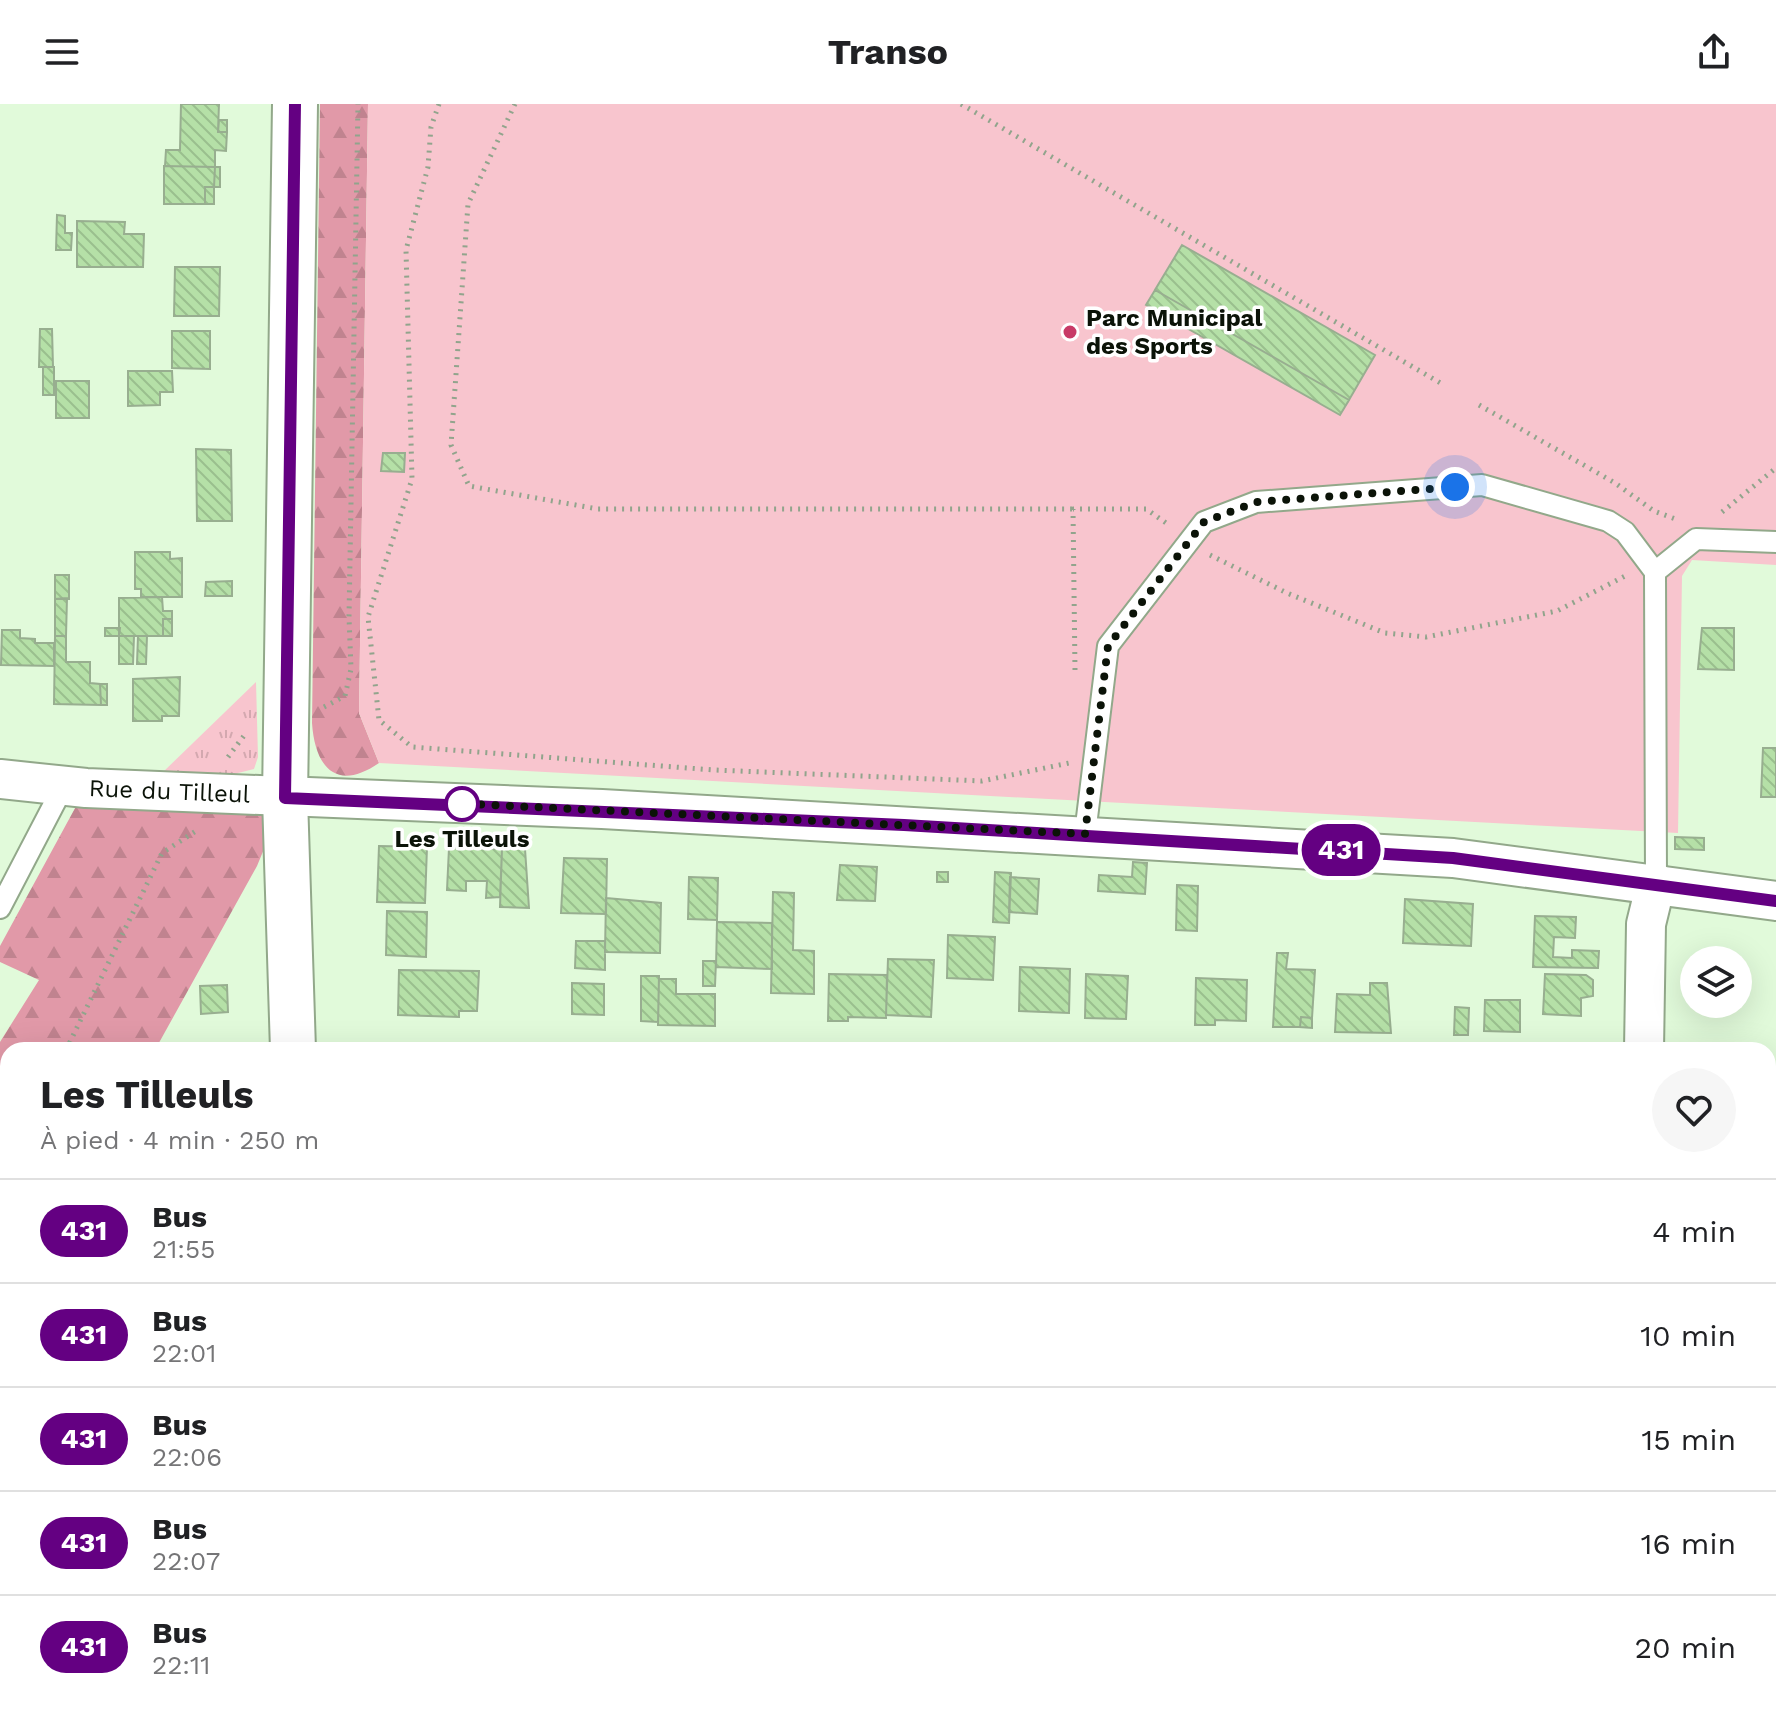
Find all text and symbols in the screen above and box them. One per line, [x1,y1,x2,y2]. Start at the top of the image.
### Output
icon: menu [40,30,84,74]
icon: share [1692,30,1736,74]
text: Transo [828,31,948,73]
place label: Parc Municipal des Sports [1086,304,1262,360]
marker: Parc Municipal des Sports [1061,323,1079,341]
your location [1435,467,1475,507]
street label: Rue du Tilleul [88,774,251,809]
marker: Les Tilleuls [445,787,479,821]
line badge: 431 [1295,824,1387,876]
place label: Les Tilleuls [395,825,530,853]
text: 431 [1318,833,1364,866]
map controls [1680,946,1752,1018]
button: layers [1680,946,1752,1018]
button: heart [1652,1068,1736,1152]
text: Les Tilleuls [40,1073,254,1117]
text: À pied · 4 min · 250 m [40,1125,319,1155]
text: Bus [152,1199,207,1234]
text: 431 [61,1214,107,1247]
text: 4 min [1652,1214,1736,1249]
text: 21:55 [152,1234,215,1264]
text: Bus [152,1303,207,1338]
text: 431 [61,1318,107,1351]
text: 10 min [1640,1318,1736,1353]
text: 22:01 [152,1338,216,1368]
text: Bus [152,1407,207,1442]
text: 431 [61,1422,107,1455]
text: 15 min [1641,1422,1736,1457]
text: 22:06 [152,1442,222,1472]
text: Bus [152,1511,207,1546]
text: 431 [61,1526,107,1559]
text: 16 min [1641,1526,1736,1561]
text: 22:07 [152,1546,220,1576]
text: Bus [152,1615,207,1650]
text: 431 [61,1630,107,1663]
text: 20 min [1634,1630,1736,1665]
text: 22:11 [152,1650,210,1680]

